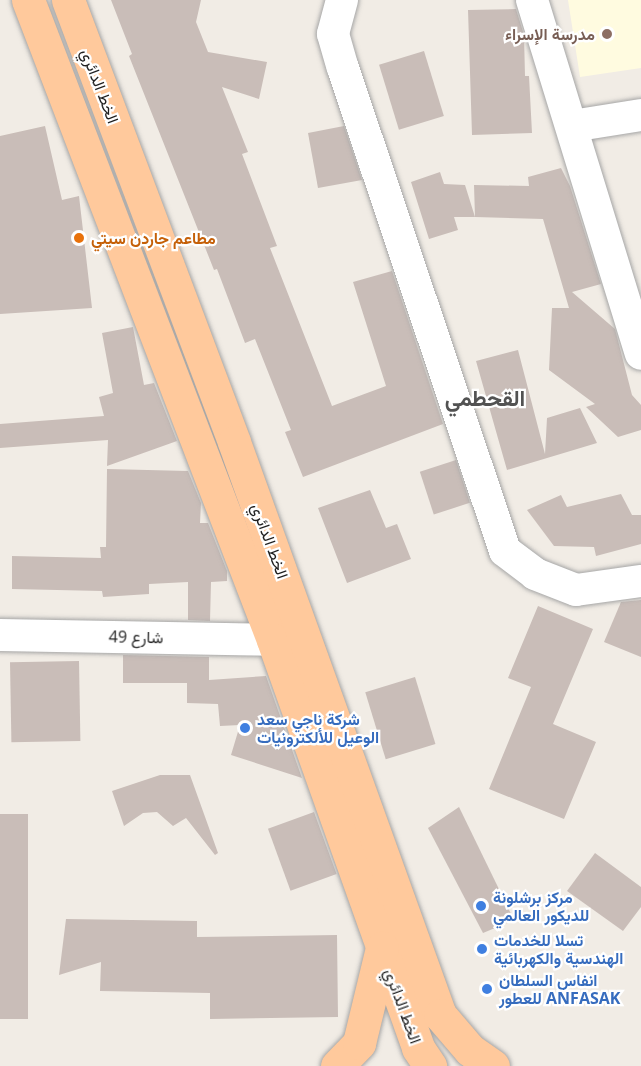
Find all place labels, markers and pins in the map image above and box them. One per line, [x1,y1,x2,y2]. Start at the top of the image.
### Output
place label: مدرسة الإسراء [505,24,595,44]
marker: مدرسة الإسراء [600,27,614,41]
place label: مطاعم جاردن سيتي [91,228,216,248]
marker: مطاعم جاردن سيتي [72,231,86,245]
place label: شركة ناجي سعد الوعيل للألكترونيات [257,709,379,747]
marker: شركة ناجي سعد الوعيل للألكترونيات [238,721,252,735]
place label: مركز برشلونة للديكور العالمي [493,887,589,925]
marker: مركز برشلونة للديكور العالمي [474,899,488,913]
place label: تسلا للخدمات الهندسية والكهربائية [494,930,623,968]
marker: تسلا للخدمات الهندسية والكهربائية [475,942,489,956]
place label: انفاس السلطان للعطور ANFASAK [499,970,620,1008]
marker: انفاس السلطان للعطور ANFASAK [480,982,494,996]

